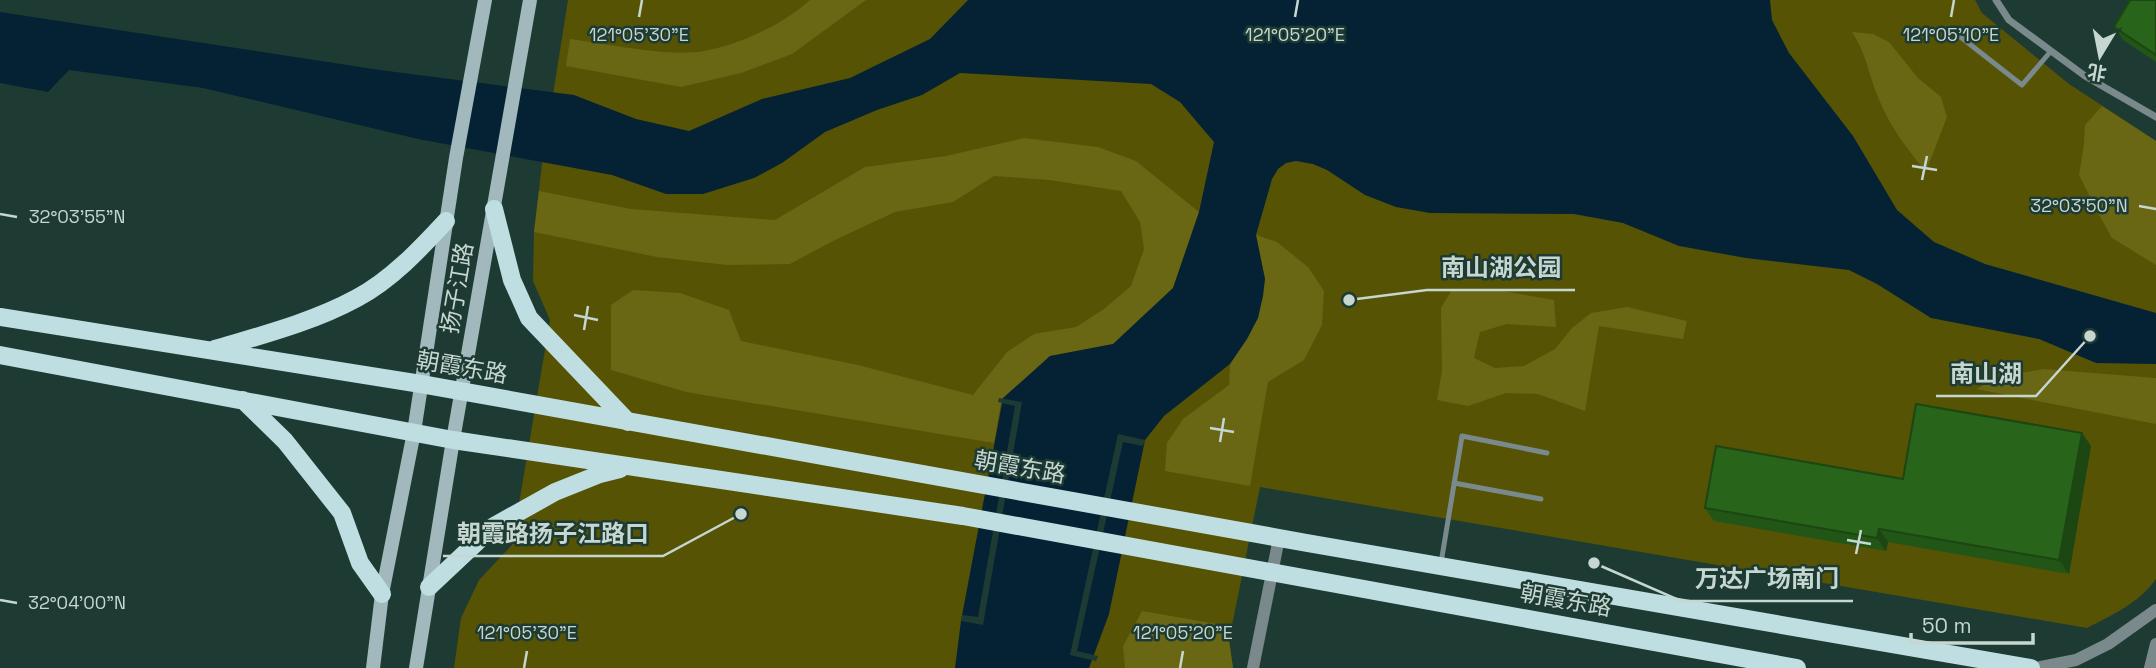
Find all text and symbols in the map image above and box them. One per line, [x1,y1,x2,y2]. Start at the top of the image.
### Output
north arrow [2065,21,2135,91]
text: 121°05'30"E [589,23,689,46]
text: 121°05'20"E [1245,23,1345,46]
text: 121°05'10"E [1903,23,1999,46]
text: 北 [2086,58,2109,86]
text: 32°03'50"N [2030,194,2128,217]
text: 32°03'55"N [29,205,125,228]
street label: 扬子江路 [434,240,480,336]
callout: 南山湖公园 [1427,245,1575,290]
text: 南山湖公园 [1441,252,1561,283]
street label: 朝霞东路 [414,344,510,390]
callout: 南山湖 [1936,351,2036,396]
text: 南山湖 [1950,358,2022,389]
street label: 朝霞东路 [972,444,1068,490]
callout: 朝霞路扬子江路口 [443,511,663,556]
text: 朝霞路扬子江路口 [457,518,649,549]
callout: 万达广场南门 [1681,556,1853,601]
text: 万达广场南门 [1695,563,1839,594]
street label: 朝霞东路 [1518,577,1614,623]
text: 32°04'00"N [28,591,126,614]
scale bar [1911,602,2034,646]
text: 50 m [1922,612,1972,639]
text: 121°05'30"E [477,621,577,644]
text: 121°05'20"E [1133,621,1233,644]

